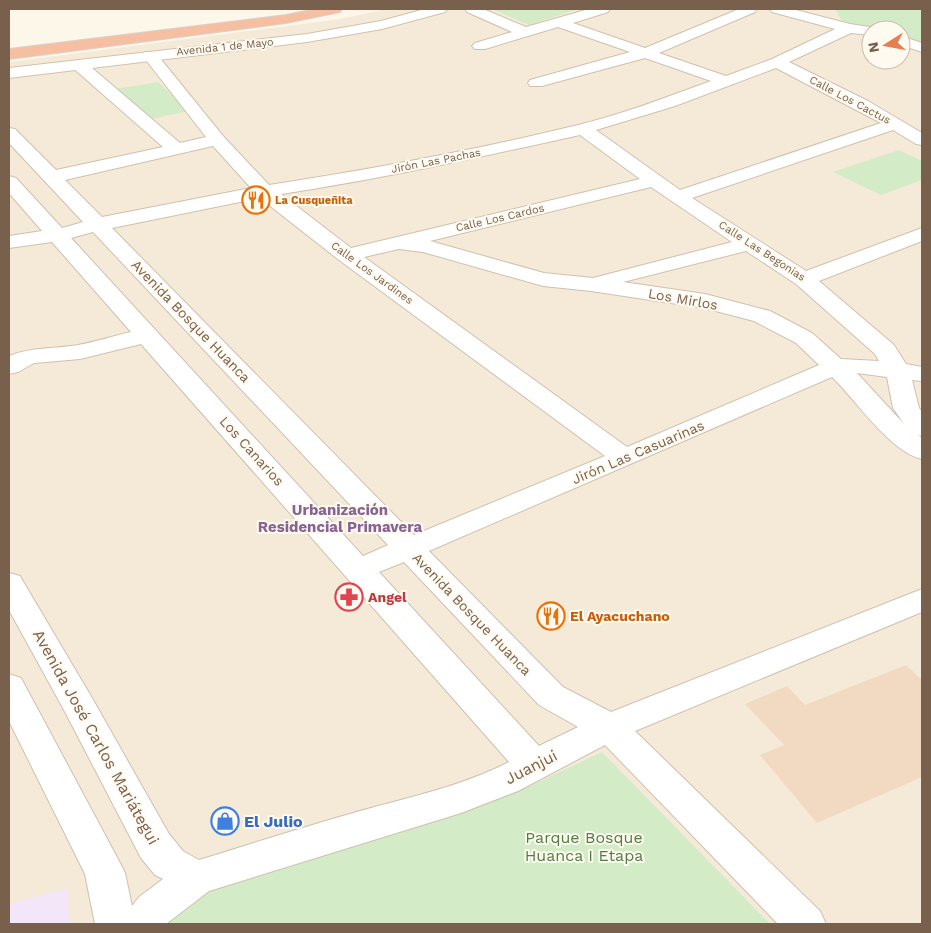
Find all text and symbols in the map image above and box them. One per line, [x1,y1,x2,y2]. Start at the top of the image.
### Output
north arrow [861,20,911,70]
street label: Avenida 1 de Mayo [176,35,274,59]
text: N [864,41,882,54]
street label: Calle Los Cactus [807,73,893,127]
street label: Jirón Las Pachas [390,146,482,176]
restaurant icon: La Cusqueñita [241,185,271,215]
place label: La Cusqueñita [275,194,353,207]
street label: Calle Los Cardos [454,201,546,235]
street label: Calle Las Begonias [716,218,808,284]
street label: Calle Los Jardines [328,239,416,307]
street label: Avenida Bosque Huanca [128,256,254,386]
street label: Los Mirlos [647,285,719,313]
street label: Los Canarios [217,413,287,489]
street label: Jirón Las Casuarinas [569,417,707,487]
district label: Urbanización Residencial Primavera [258,501,423,536]
street label: Avenida Bosque Huanca [409,549,535,679]
pharmacy icon: Angel [334,582,364,612]
place label: Angel [368,589,407,605]
restaurant icon: El Ayacuchano [536,601,566,631]
place label: El Ayacuchano [570,608,670,624]
street label: Avenida José Carlos Mariátegui [29,626,163,848]
street label: Juanjui [502,746,560,788]
shop icon: El Julio [210,806,240,836]
place label: El Julio [244,812,303,831]
park label: Parque Bosque Huanca I Etapa [525,828,643,865]

